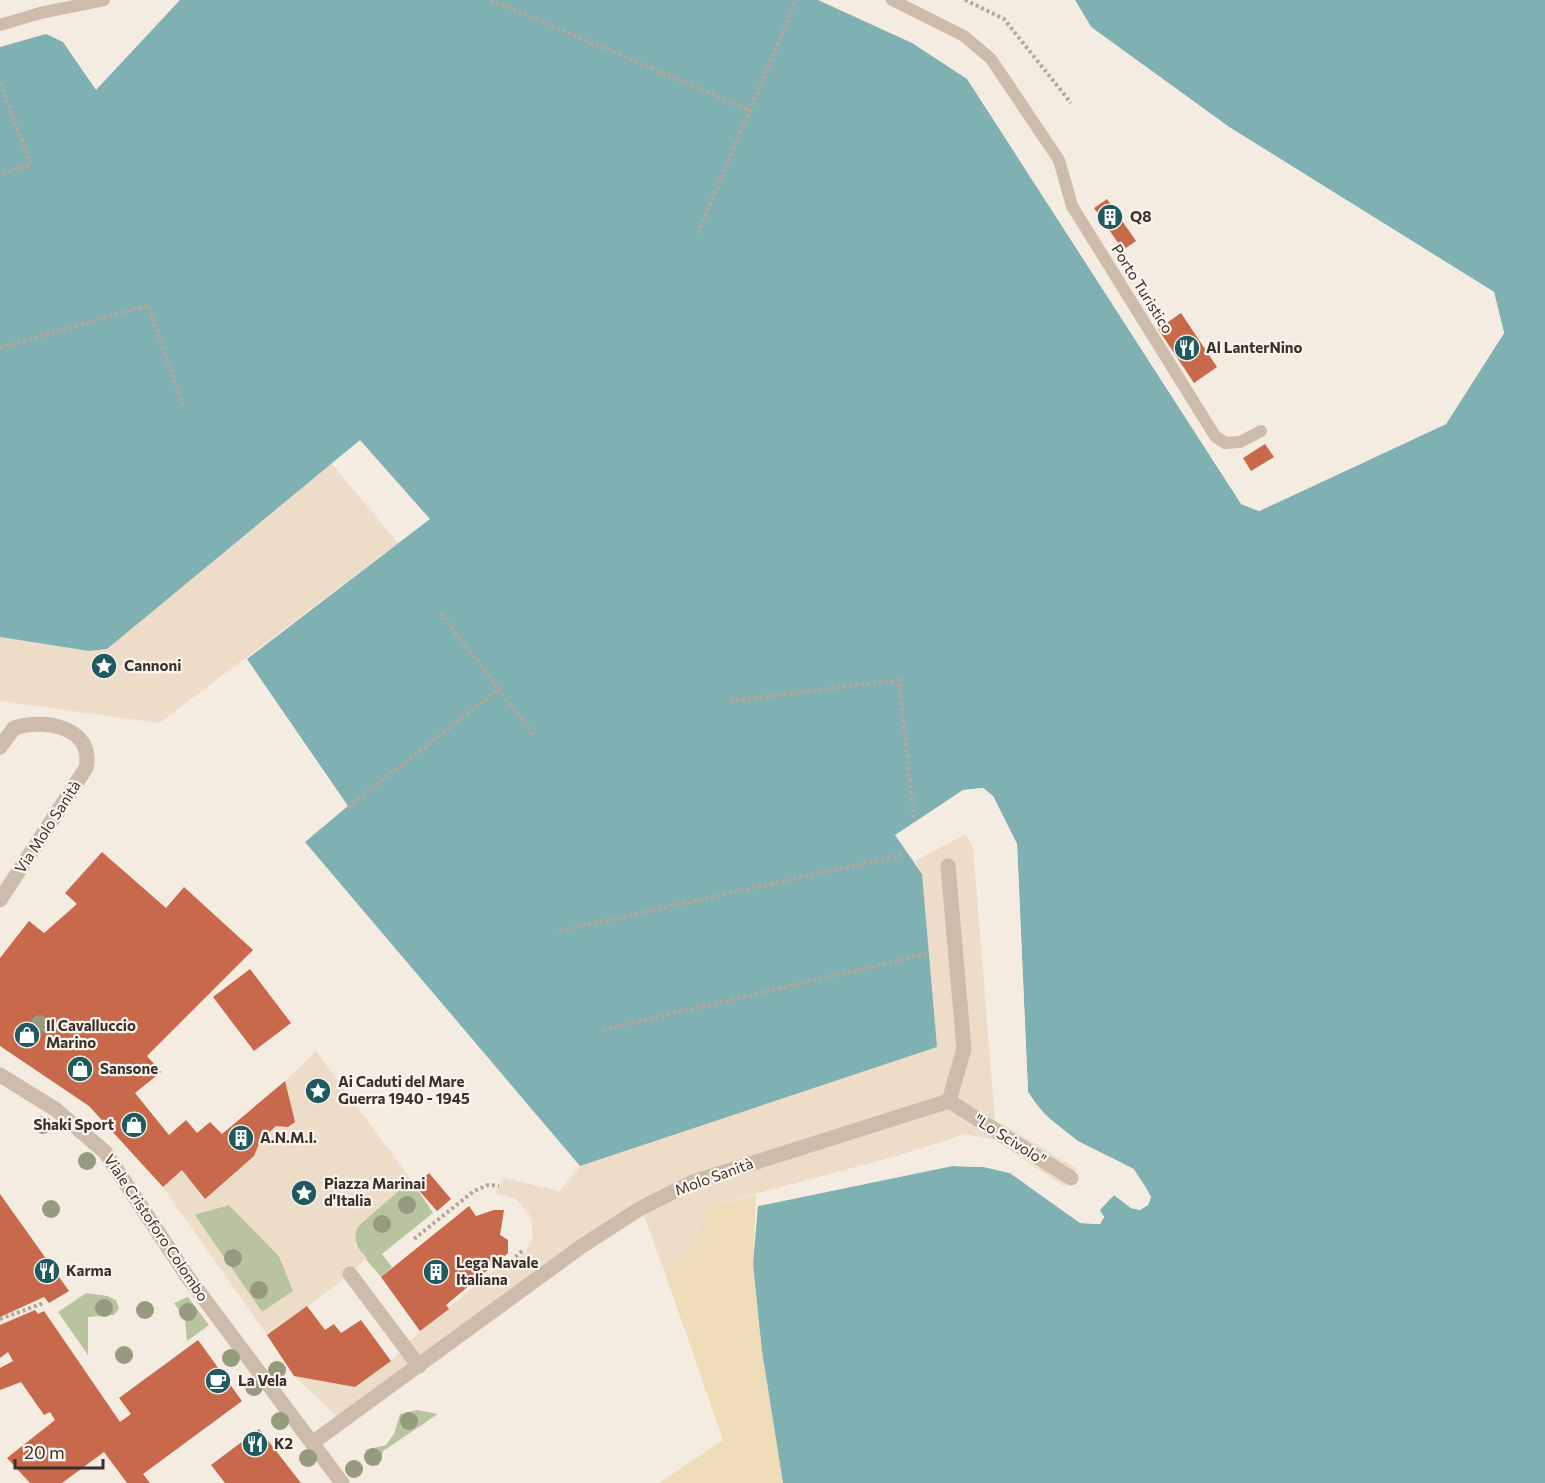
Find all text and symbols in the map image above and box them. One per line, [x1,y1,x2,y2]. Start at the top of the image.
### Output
building icon: Q8 [1095,202,1125,232]
place label: Q8 [1130,207,1152,225]
street label: Porto Turistico [1108,241,1177,336]
restaurant icon: Al LanterNino [1172,333,1202,363]
place label: Al LanterNino [1206,338,1302,356]
place icon: Cannoni [89,651,119,681]
place label: Cannoni [124,656,181,674]
street label: Via Molo Sanità [11,777,84,876]
place label: Il Cavalluccio Marino [46,1016,136,1051]
shop icon: Il Cavalluccio Marino [12,1020,42,1050]
shop icon: Sansone [65,1054,95,1084]
place label: Sansone [100,1059,158,1077]
place label: Ai Caduti del Mare Guerra 1940 - 1945 [338,1072,470,1107]
place icon: Ai Caduti del Mare Guerra 1940 - 1945 [303,1076,333,1106]
shop icon: Shaki Sport [119,1110,149,1140]
street label: "Lo Scivolo" [971,1110,1050,1168]
place label: Shaki Sport [33,1115,114,1133]
building icon: A.N.M.I. [226,1123,256,1153]
place label: A.N.M.I. [260,1128,317,1146]
street label: Viale Cristoforo Colombo [101,1151,213,1304]
street label: Molo Sanità [672,1154,755,1199]
place label: Piazza Marinai d'Italia [324,1174,425,1209]
place icon: Piazza Marinai d'Italia [289,1178,319,1208]
place label: Lega Navale Italiana [456,1253,539,1288]
restaurant icon: Karma [32,1256,62,1286]
building icon: Lega Navale Italiana [421,1257,451,1287]
place label: Karma [66,1261,112,1279]
cafe icon: La Vela [203,1366,233,1396]
place label: La Vela [238,1371,287,1389]
restaurant icon: K2 [240,1429,270,1459]
scale bar [15,1432,104,1470]
place label: K2 [274,1434,293,1452]
text: 20 m [24,1441,65,1463]

